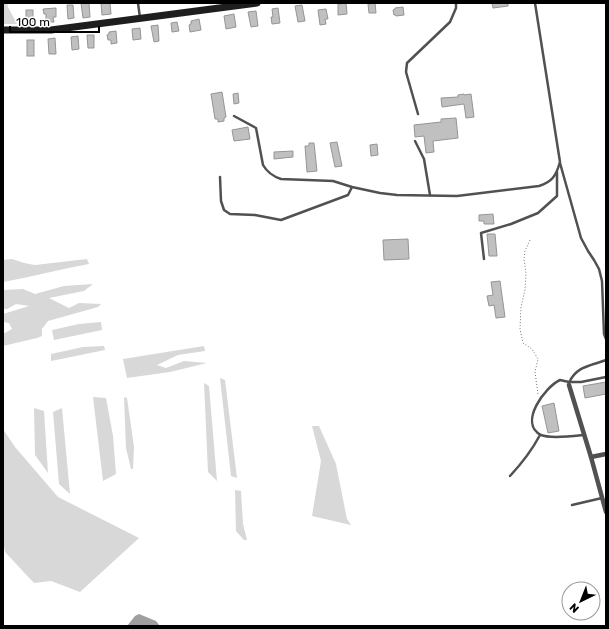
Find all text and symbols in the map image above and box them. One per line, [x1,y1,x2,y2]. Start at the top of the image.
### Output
scale bar [10,8,99,34]
text: 100 m [16,15,50,29]
north arrow [561,581,601,621]
text: N [567,600,582,615]

